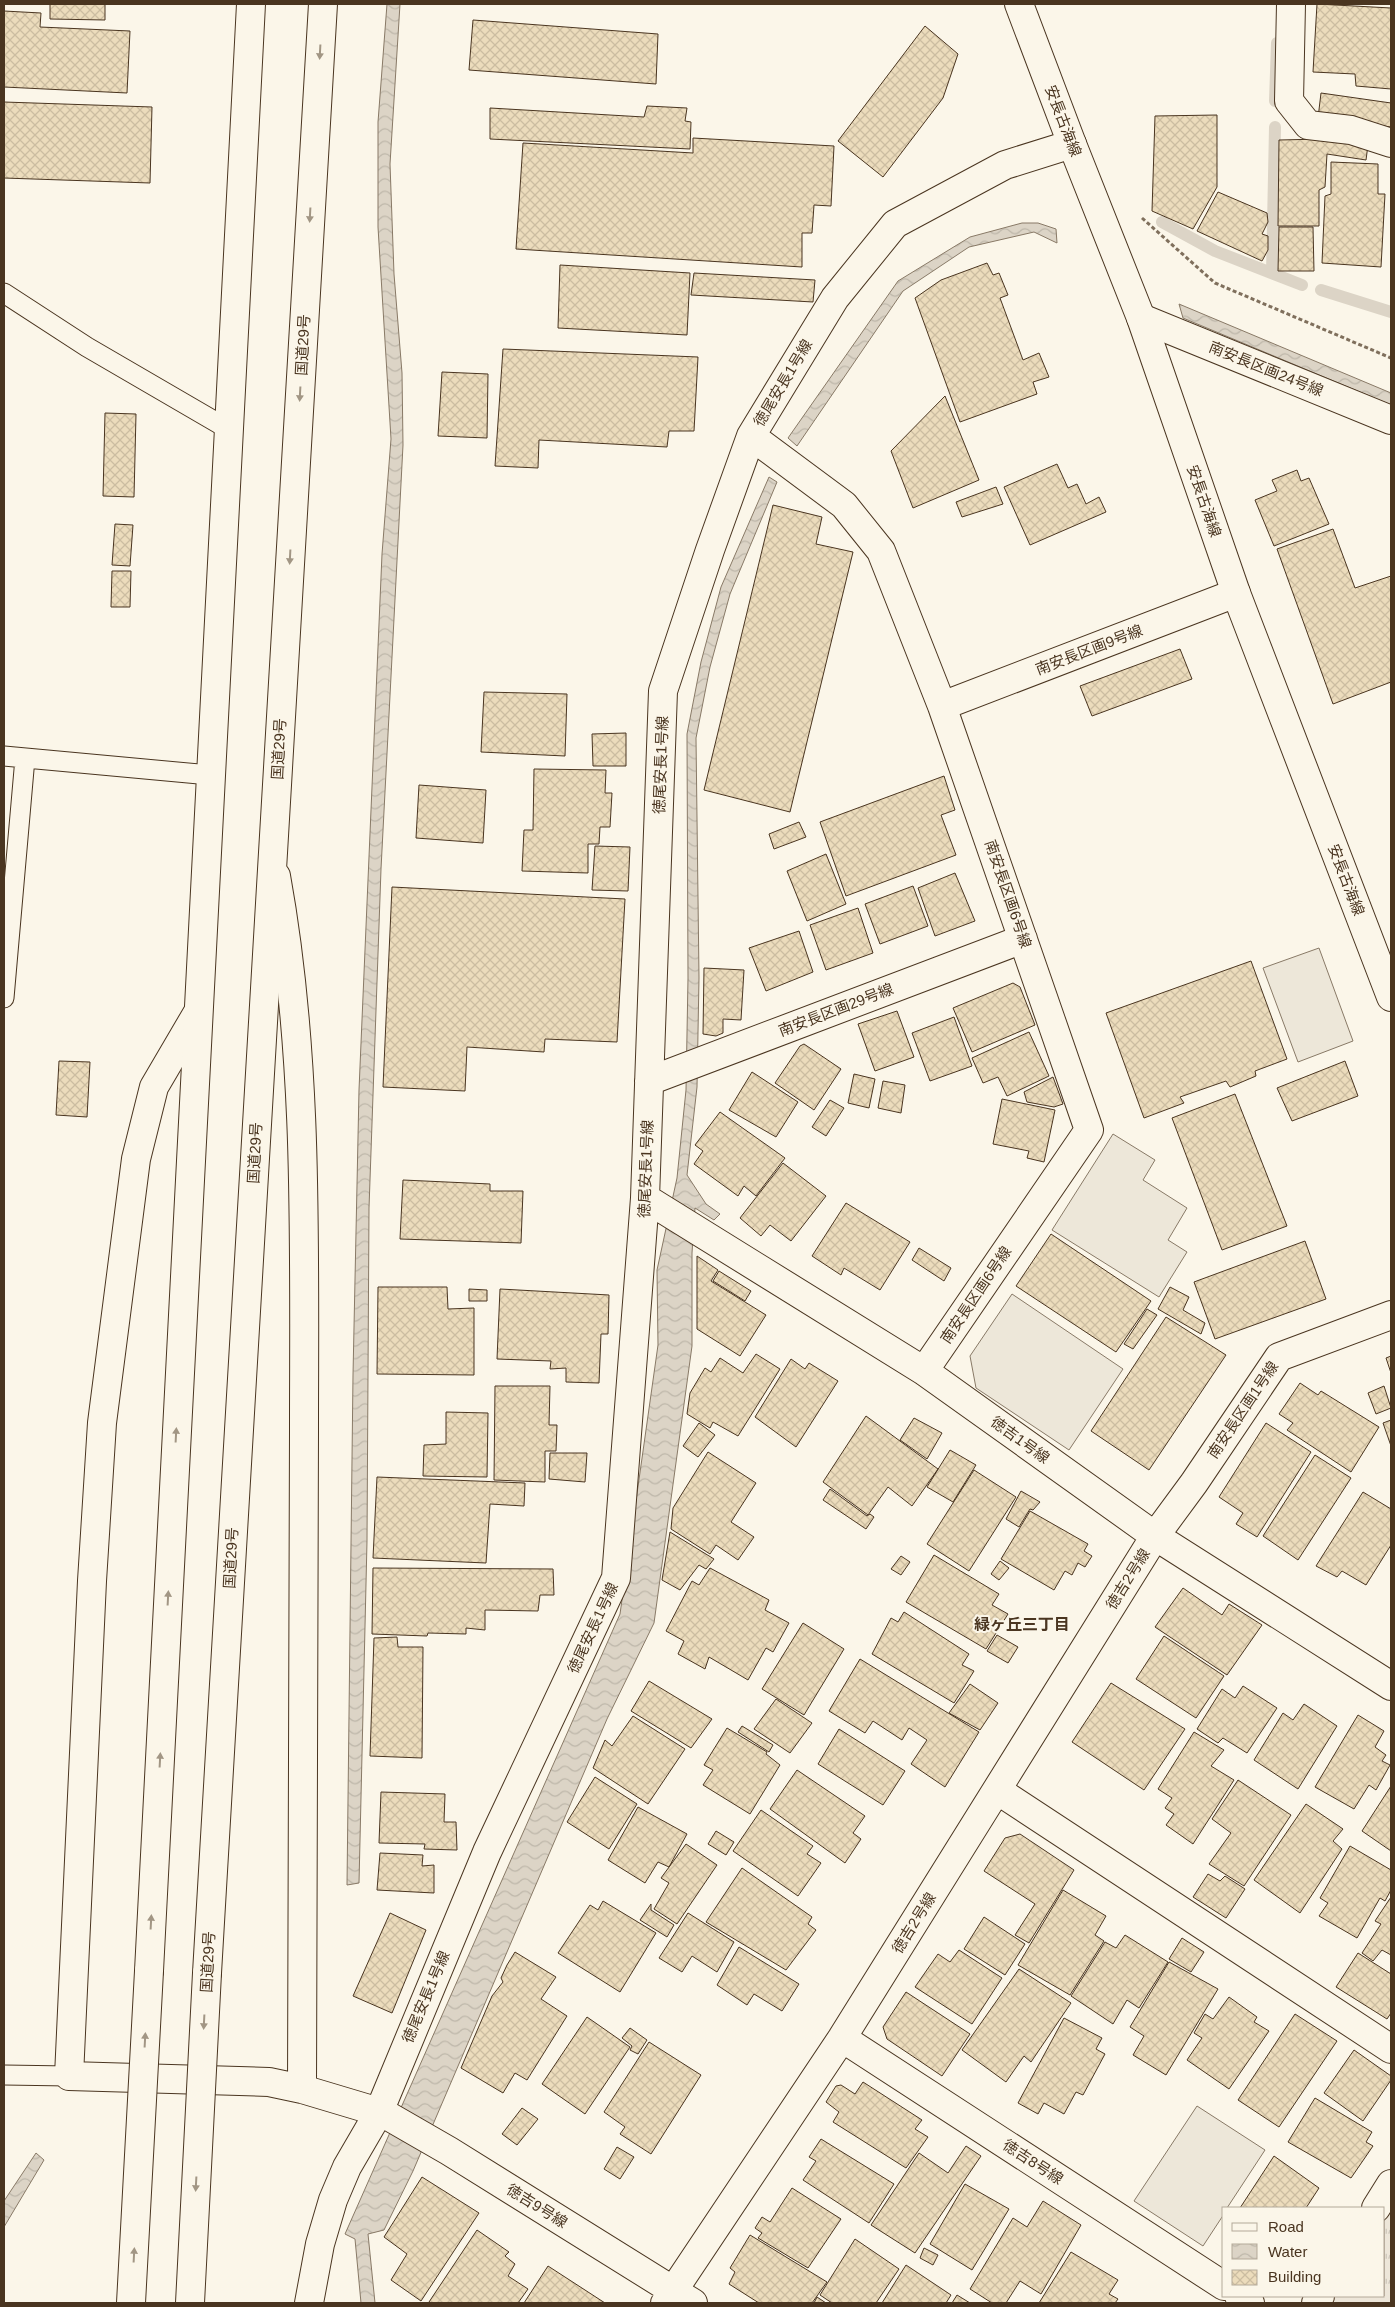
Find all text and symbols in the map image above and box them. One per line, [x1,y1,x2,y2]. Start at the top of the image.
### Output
one-way arrow [315,45,323,61]
street label: 安長古海線 [1042,83,1085,159]
one-way arrow [306,207,314,223]
street label: 国道29号 [292,314,313,376]
street label: 徳尾安長1号線 [750,336,815,429]
street label: 南安長区画24号線 [1207,338,1326,399]
one-way arrow [295,387,303,403]
street label: 安長古海線 [1184,463,1225,539]
one-way arrow [286,549,294,565]
street label: 南安長区画9号線 [1033,621,1145,678]
street label: 徳尾安長1号線 [650,716,671,814]
street label: 国道29号 [268,718,289,780]
street label: 南安長区画6号線 [982,837,1035,950]
street label: 安長古海線 [1325,842,1368,918]
street label: 南安長区画29号線 [776,980,896,1039]
street label: 徳尾安長1号線 [635,1120,656,1218]
street label: 国道29号 [244,1122,265,1184]
street label: 南安長区画6号線 [937,1243,1014,1346]
street label: 南安長区画1号線 [1204,1358,1281,1461]
street label: 徳吉1号線 [988,1413,1053,1467]
one-way arrow [173,1427,181,1443]
street label: 国道29号 [220,1527,241,1589]
street label: 徳吉2号線 [1102,1545,1153,1612]
street label: 徳尾安長1号線 [564,1580,621,1676]
one-way arrow [165,1589,173,1605]
district label: 緑ヶ丘三丁目 [974,1616,1070,1633]
one-way arrow [156,1752,164,1768]
street label: 徳吉2号線 [888,1889,939,1956]
one-way arrow [148,1914,156,1930]
street label: 国道29号 [197,1931,218,1993]
street label: 徳尾安長1号線 [399,1948,453,2045]
one-way arrow [200,2014,208,2030]
one-way arrow [142,2032,150,2048]
street label: 徳吉8号線 [1000,2136,1067,2187]
one-way arrow [191,2176,199,2192]
street label: 徳吉9号線 [504,2180,571,2231]
legend [1222,2207,1385,2297]
text: Road [1268,2218,1304,2235]
text: Water [1268,2243,1307,2260]
one-way arrow [130,2246,138,2262]
text: Building [1268,2268,1321,2285]

